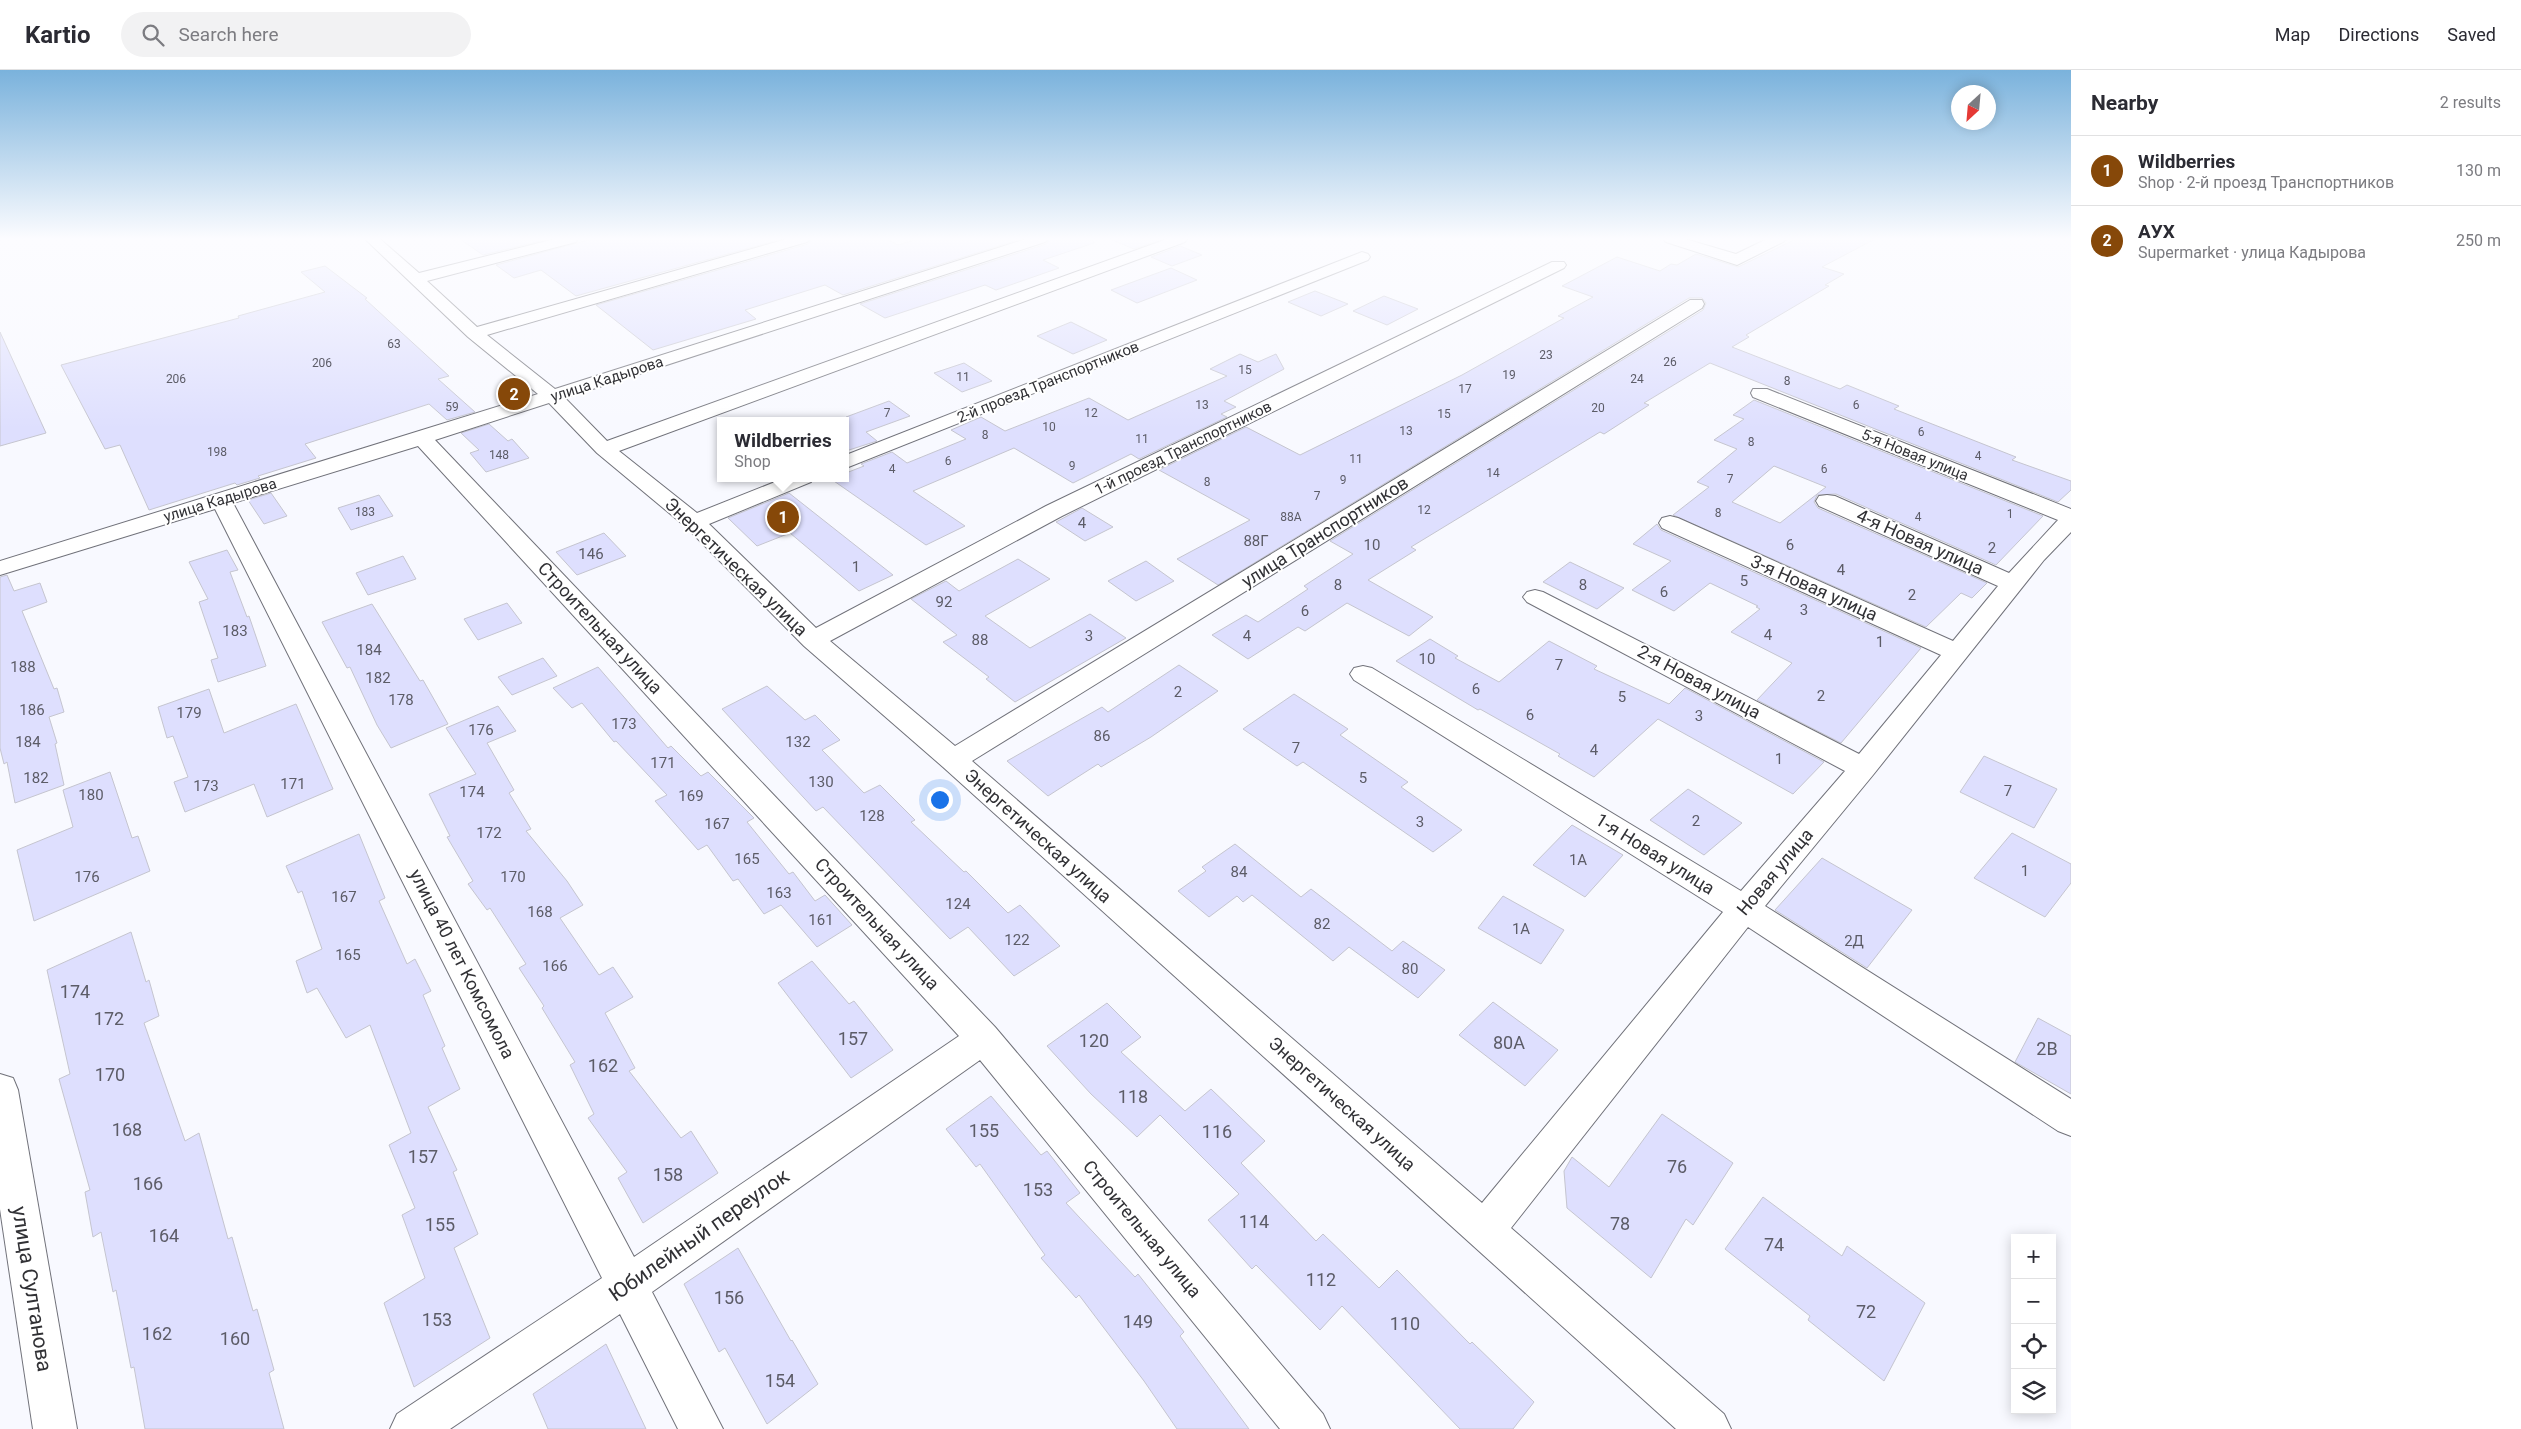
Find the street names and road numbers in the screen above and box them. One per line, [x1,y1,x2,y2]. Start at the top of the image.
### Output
street label: 2-й проезд Транспортников [954,337,1142,427]
street label: улица Кадырова [549,352,665,406]
street label: 1-й проезд Транспортников [1092,397,1274,499]
street label: 5-я Новая улица [1859,425,1971,485]
street label: улица Транспортников [1237,472,1412,592]
street label: улица Кадырова [161,474,279,526]
street label: Энергетическая улица [661,493,812,640]
street label: 4-я Новая улица [1854,504,1987,579]
street label: 3-я Новая улица [1747,550,1881,626]
street label: Строительная улица [534,557,667,698]
street label: 2-я Новая улица [1634,640,1764,723]
street label: Энергетическая улица [961,764,1116,907]
street label: 1-я Новая улица [1592,809,1719,899]
street label: Новая улица [1732,824,1817,919]
street label: Строительная улица [811,853,944,994]
street label: улица 40 лет Комсомола [405,866,519,1062]
street label: Энергетическая улица [1265,1032,1420,1175]
street label: Строительная улица [1079,1156,1206,1302]
street label: Юбилейный переулок [604,1163,794,1306]
street label: улица Султанова [7,1205,57,1373]

